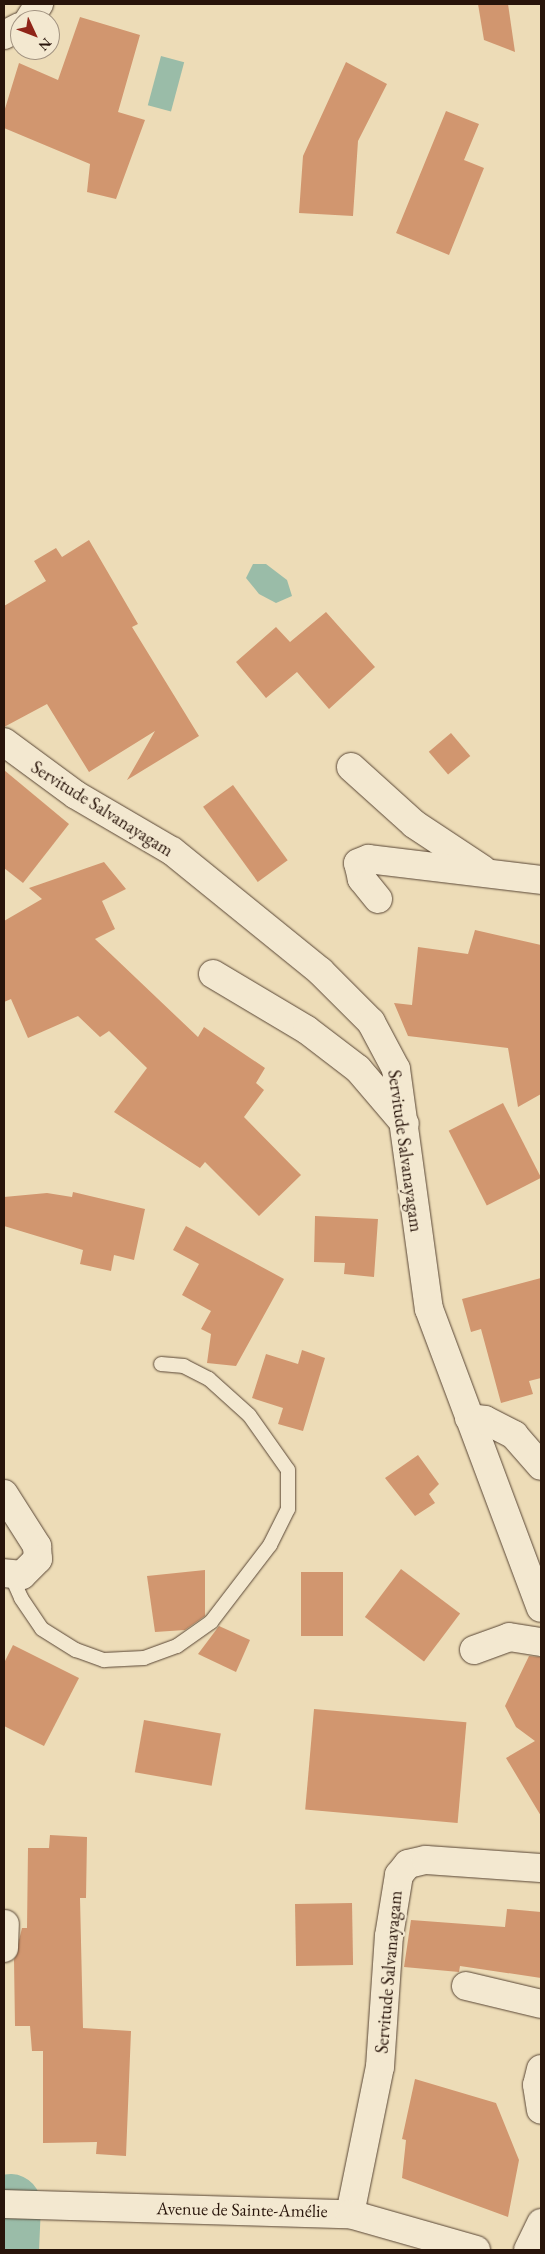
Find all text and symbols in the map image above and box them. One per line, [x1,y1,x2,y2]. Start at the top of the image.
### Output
north arrow [10,10,60,60]
text: N [35,34,56,55]
street label: Servitude Salvanayagam [27,757,177,861]
street label: Servitude Salvanayagam [383,1069,427,1233]
street label: Servitude Salvanayagam [371,1890,407,2054]
street label: Avenue de Sainte-Amélie [156,2198,328,2222]

